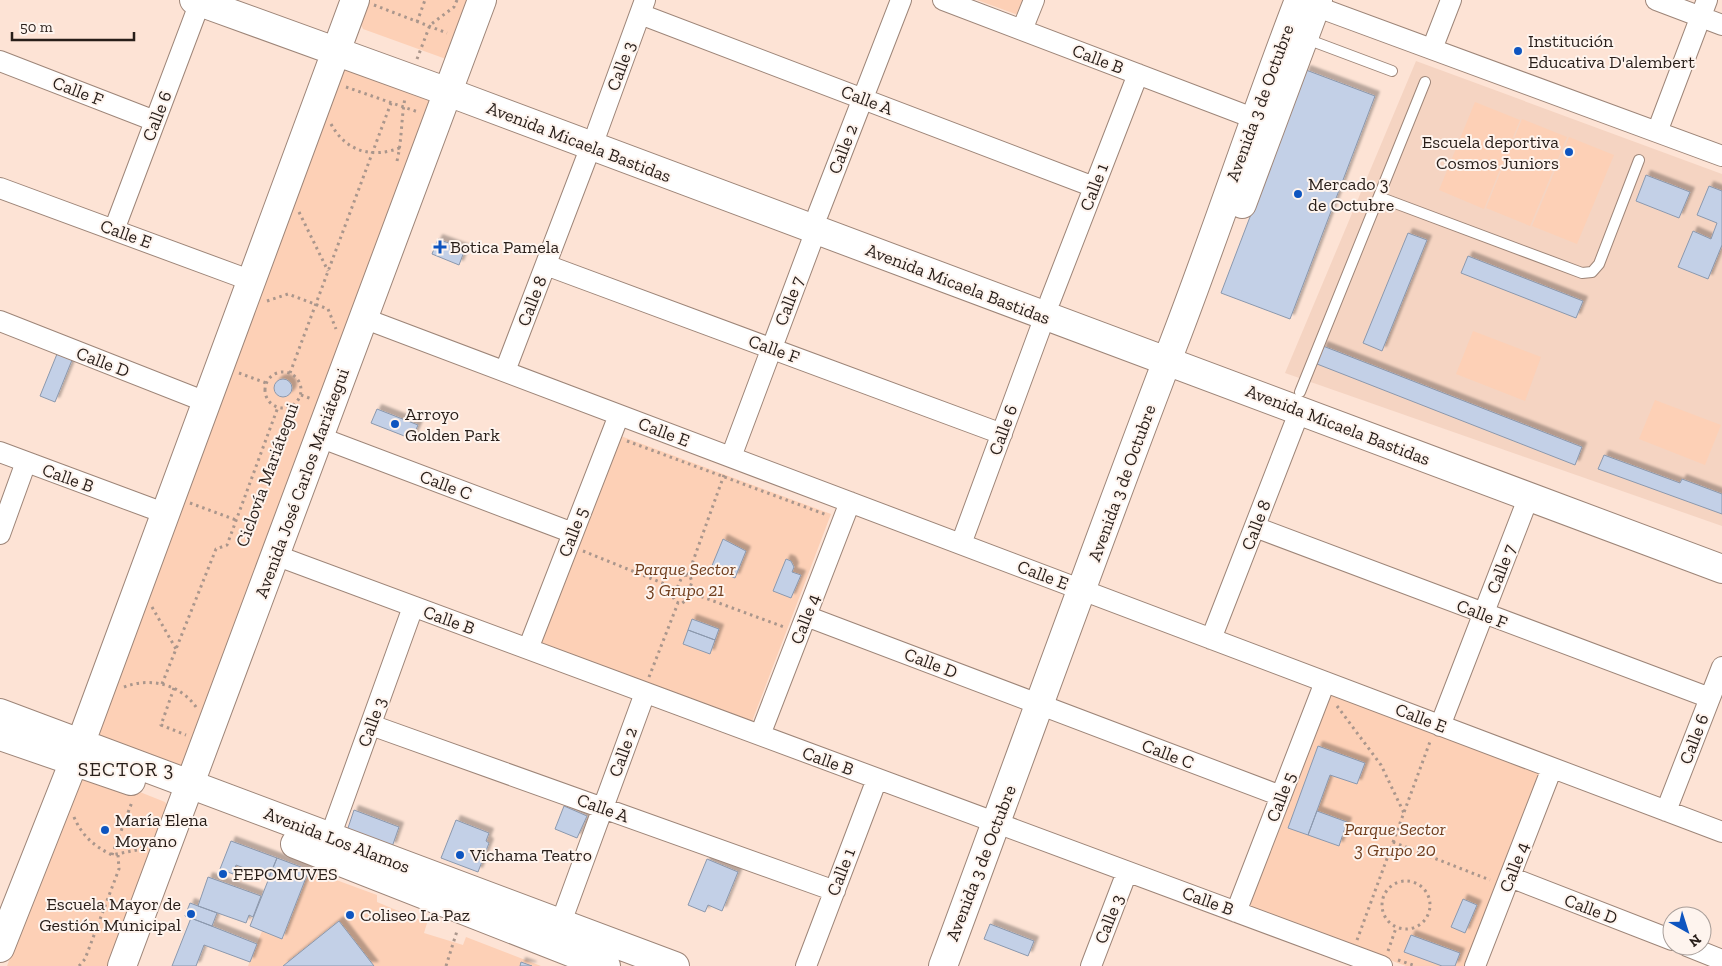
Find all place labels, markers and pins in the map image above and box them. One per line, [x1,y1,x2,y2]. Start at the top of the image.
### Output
place label: Institución Educativa D'alembert [1528,30,1695,73]
marker: Institución Educativa D'alembert [1512,45,1524,57]
place label: Escuela deportiva Cosmos Juniors [1422,131,1559,174]
marker: Escuela deportiva Cosmos Juniors [1563,146,1575,158]
place label: Mercado 3 de Octubre [1308,173,1394,216]
marker: Mercado 3 de Octubre [1292,188,1304,200]
place label: Botica Pamela [450,236,560,258]
marker: Botica Pamela [434,241,446,253]
place label: Arroyo Golden Park [405,403,501,446]
marker: Arroyo Golden Park [389,418,401,430]
place label: María Elena Moyano [115,809,208,852]
marker: María Elena Moyano [99,824,111,836]
place label: Vichama Teatro [469,844,592,866]
marker: Vichama Teatro [454,849,466,861]
place label: FEPOMUVES [233,863,338,885]
marker: FEPOMUVES [217,868,229,880]
place label: Escuela Mayor de Gestión Municipal [39,893,181,936]
place label: Coliseo La Paz [360,904,470,926]
marker: Escuela Mayor de Gestión Municipal [185,908,197,920]
marker: Coliseo La Paz [344,909,356,921]

